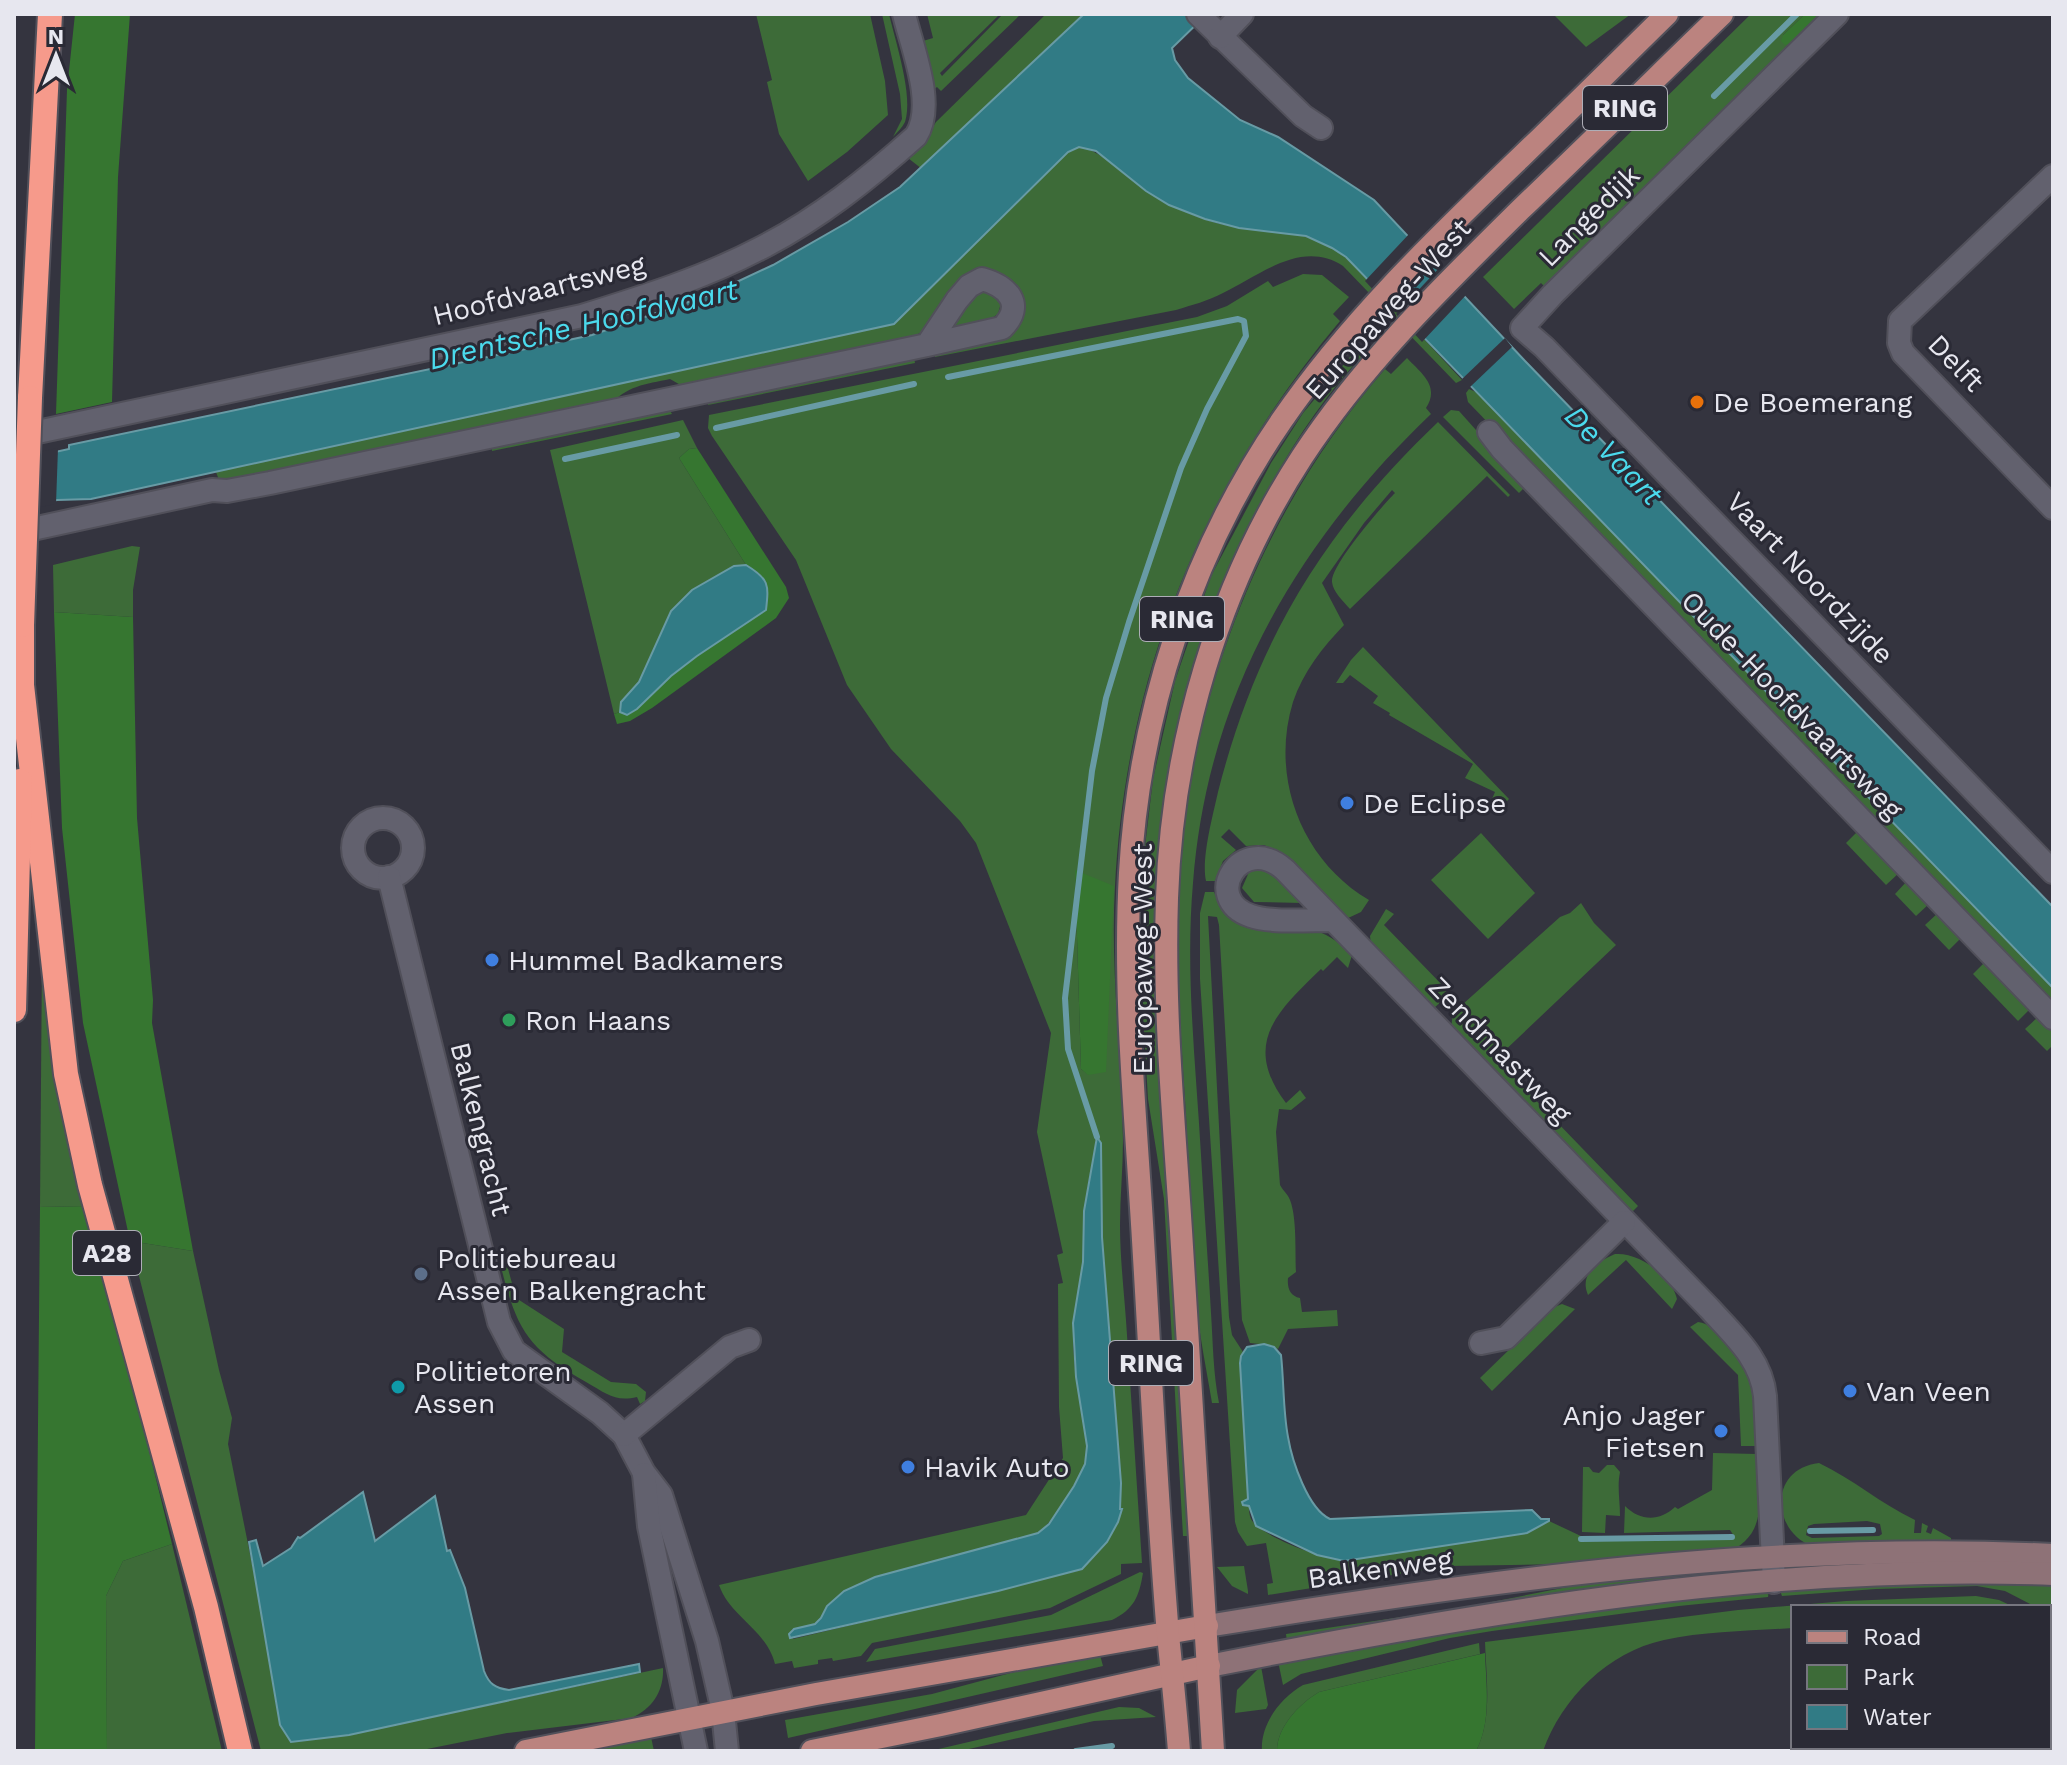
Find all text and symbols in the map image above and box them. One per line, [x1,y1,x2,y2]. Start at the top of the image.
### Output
north arrow [16,16,96,96]
text: N [48,24,64,49]
road number: RING [1583,86,1667,130]
street label: Langedijk [1532,159,1646,273]
street label: Europaweg-West [1298,212,1478,406]
street label: Hoofdvaartsweg [429,248,649,332]
water label: Drentsche Hoofdvaart [425,271,742,377]
street label: Delft [1921,328,1991,398]
place label: De Boemerang [1713,386,1912,419]
marker: De Boemerang [1688,393,1706,411]
water label: De Vaart [1558,398,1671,513]
street label: Vaart Noordzijde [1720,485,1900,671]
street label: Oude-Hoofdvaartsweg [1674,584,1910,826]
road number: RING [1140,597,1224,641]
place label: De Eclipse [1363,787,1506,820]
marker: De Eclipse [1338,794,1356,812]
street label: Europaweg-West [1126,843,1159,1075]
place label: Hummel Badkamers [508,944,784,977]
marker: Hummel Badkamers [483,951,501,969]
street label: Zendmastweg [1422,970,1578,1130]
place label: Ron Haans [525,1004,671,1037]
marker: Ron Haans [500,1011,518,1029]
street label: Balkengracht [443,1039,519,1220]
road number: A28 [73,1231,141,1275]
place label: Politiebureau Assen Balkengracht [437,1242,706,1307]
marker: Politiebureau Assen Balkengracht [412,1265,430,1283]
road number: RING [1109,1341,1193,1385]
place label: Politietoren Assen [414,1355,572,1420]
place label: Van Veen [1866,1375,1991,1408]
marker: Politietoren Assen [389,1378,407,1396]
marker: Van Veen [1841,1382,1859,1400]
place label: Anjo Jager Fietsen [1562,1399,1705,1464]
marker: Anjo Jager Fietsen [1712,1422,1730,1440]
place label: Havik Auto [924,1451,1070,1484]
marker: Havik Auto [899,1458,917,1476]
street label: Balkenweg [1306,1543,1454,1595]
legend [1791,1605,2051,1749]
text: Road [1863,1623,1922,1651]
text: Park [1863,1663,1915,1691]
text: Water [1863,1703,1932,1731]

